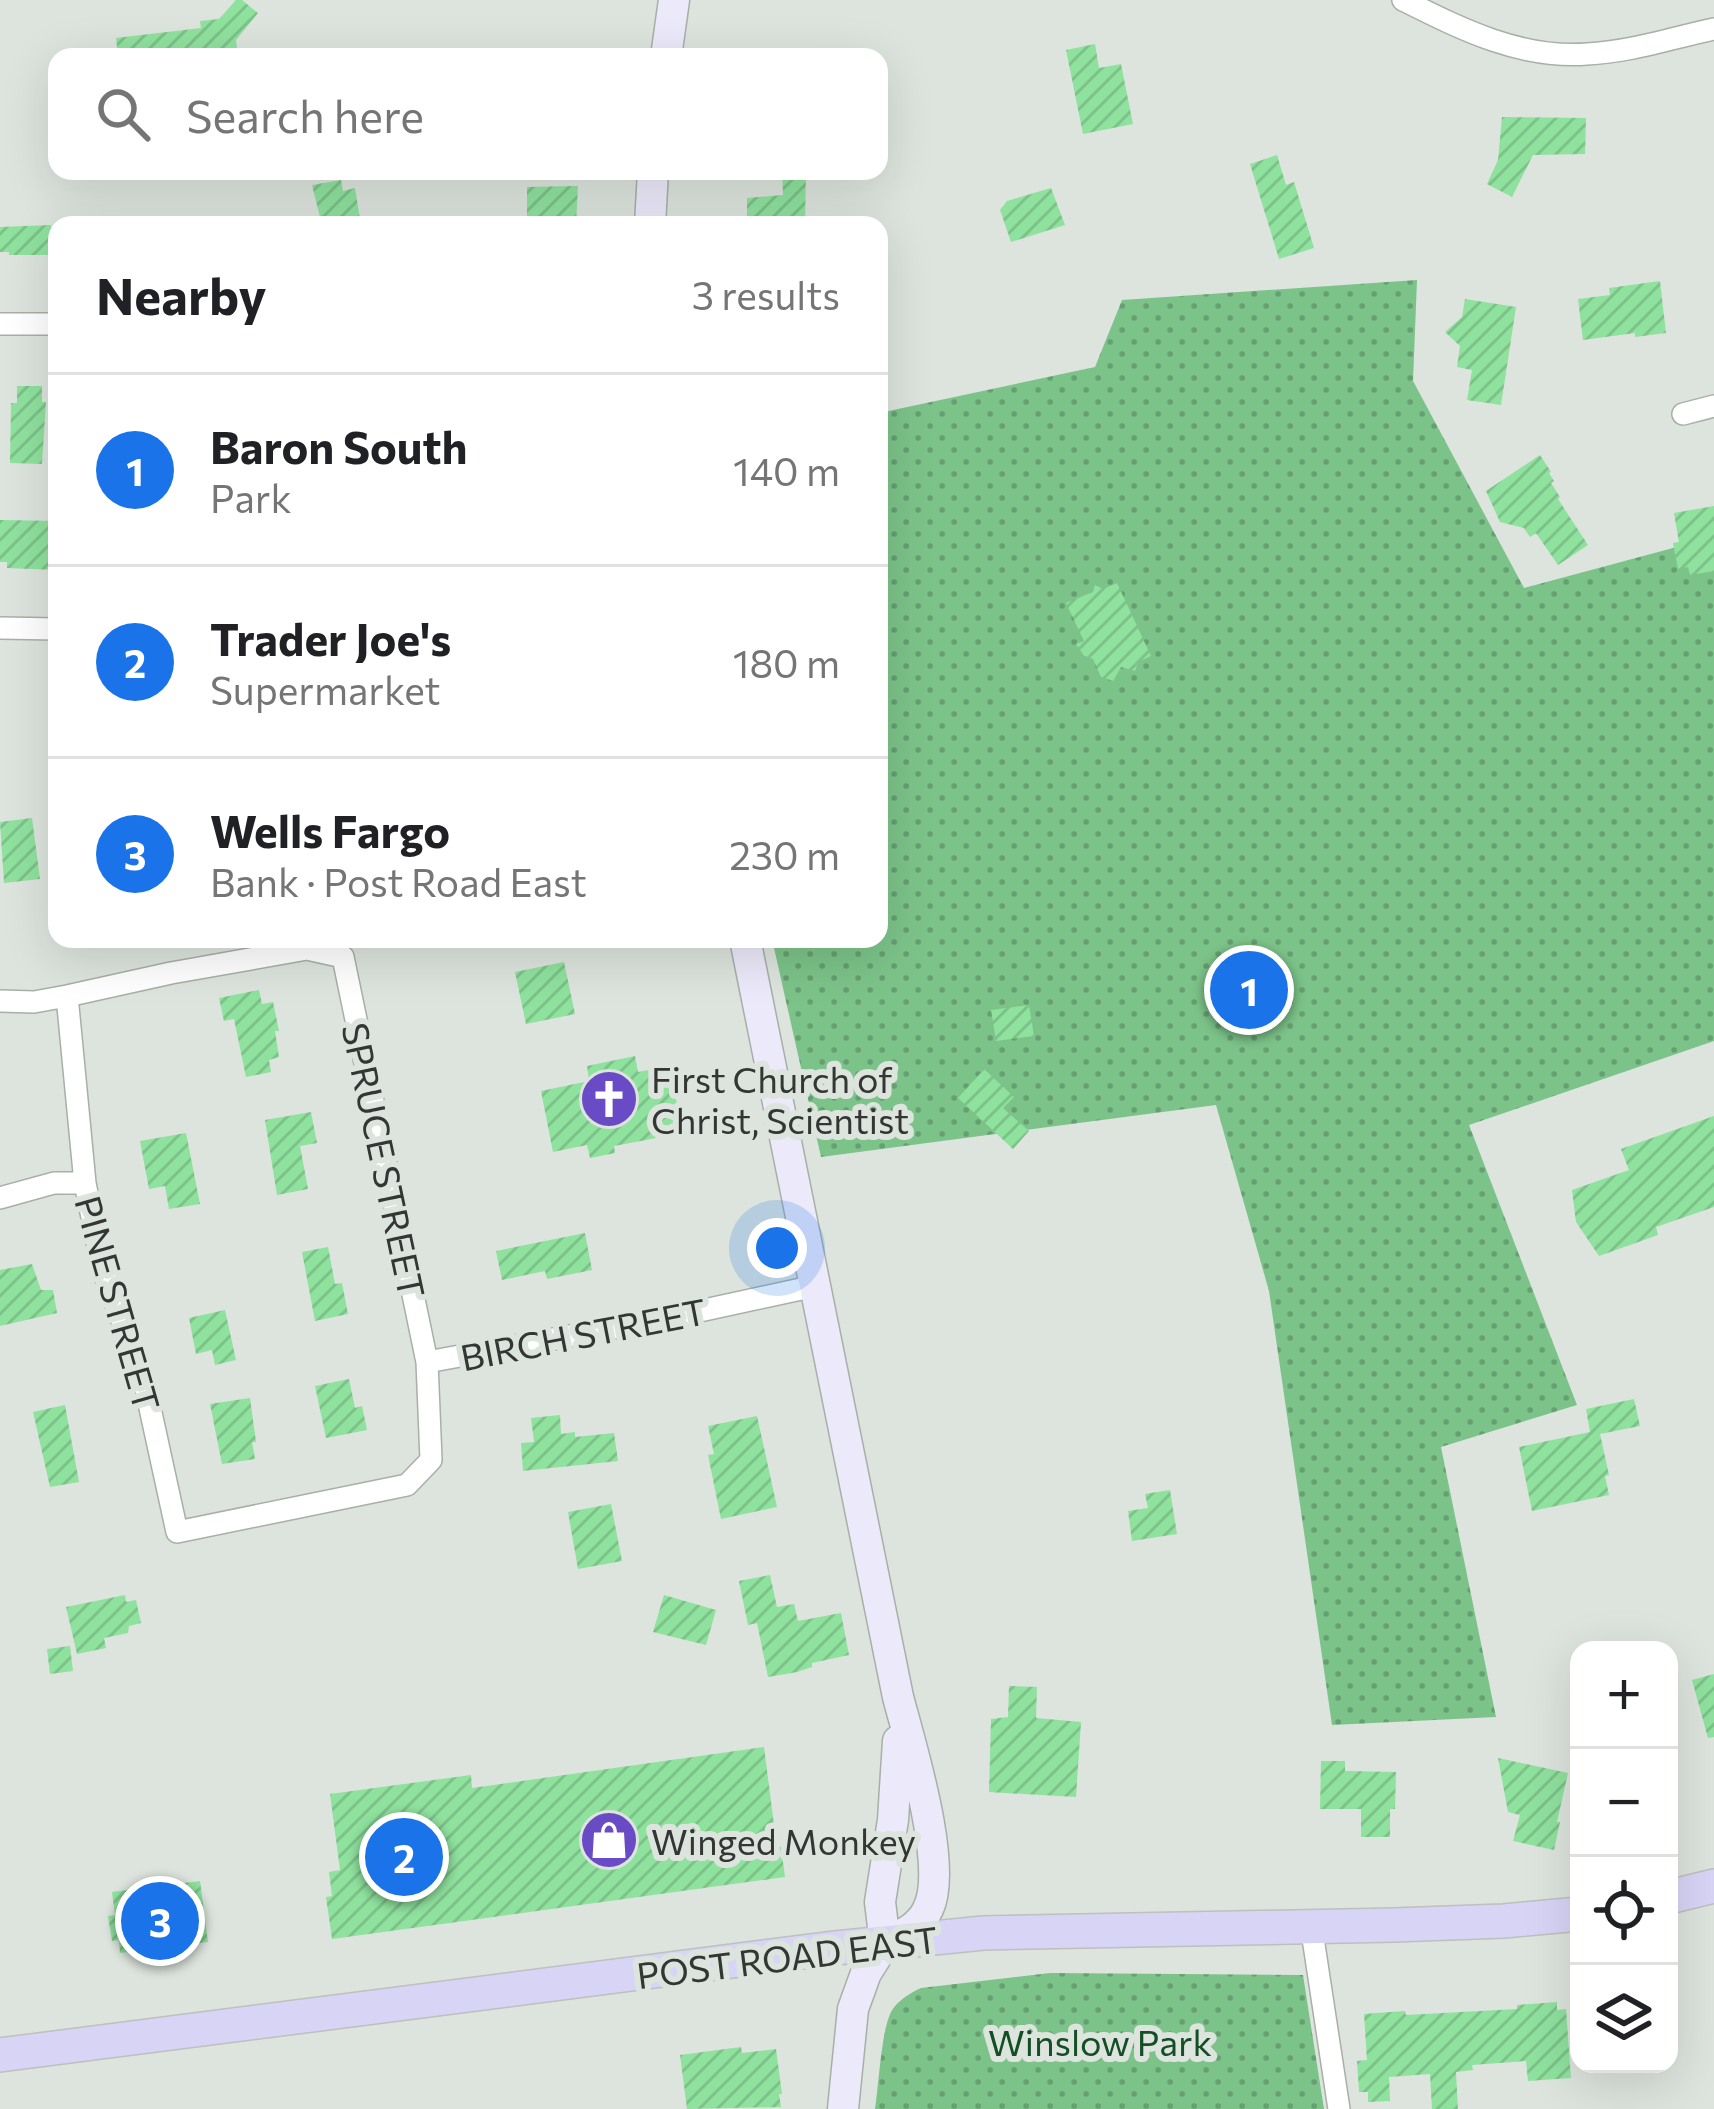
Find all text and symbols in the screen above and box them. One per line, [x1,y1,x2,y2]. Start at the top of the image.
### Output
search box [48,48,888,180]
icon: search [90,81,156,147]
text: Search here [186,87,424,142]
text: Nearby [96,263,266,326]
text: 3 results [692,270,840,318]
text: Baron South [210,418,468,473]
text: 1 [126,446,144,494]
text: 140 m [733,446,840,494]
text: Park [210,473,292,521]
text: Trader Joe's [210,610,451,665]
text: 2 [124,638,146,686]
text: 180 m [733,638,840,686]
text: Supermarket [210,665,440,713]
text: Wells Fargo [210,802,450,857]
text: 3 [124,830,146,878]
text: 230 m [729,830,840,878]
text: Bank · Post Road East [210,857,587,905]
pin: 1 [1210,945,1288,1035]
street label: SPRUCE STREET [334,1018,436,1302]
place label: First Church of Christ, Scientist [651,1056,909,1141]
church icon: First Church of Christ, Scientist [578,1068,640,1130]
street label: PINE STREET [67,1190,171,1416]
your location [747,1218,807,1278]
street label: BIRCH STREET [457,1288,709,1378]
map controls [1570,1641,1678,2073]
button: + [1570,1641,1678,1749]
button: − [1570,1749,1678,1857]
shop icon: Winged Monkey [578,1809,640,1871]
pin: 2 [365,1812,443,1902]
place label: Winged Monkey [651,1818,916,1862]
button: locate [1570,1857,1678,1965]
pin: 3 [121,1876,199,1966]
street label: POST ROAD EAST [634,1916,940,1996]
button: layers [1570,1965,1678,2073]
park label: Winslow Park [988,2019,1212,2063]

